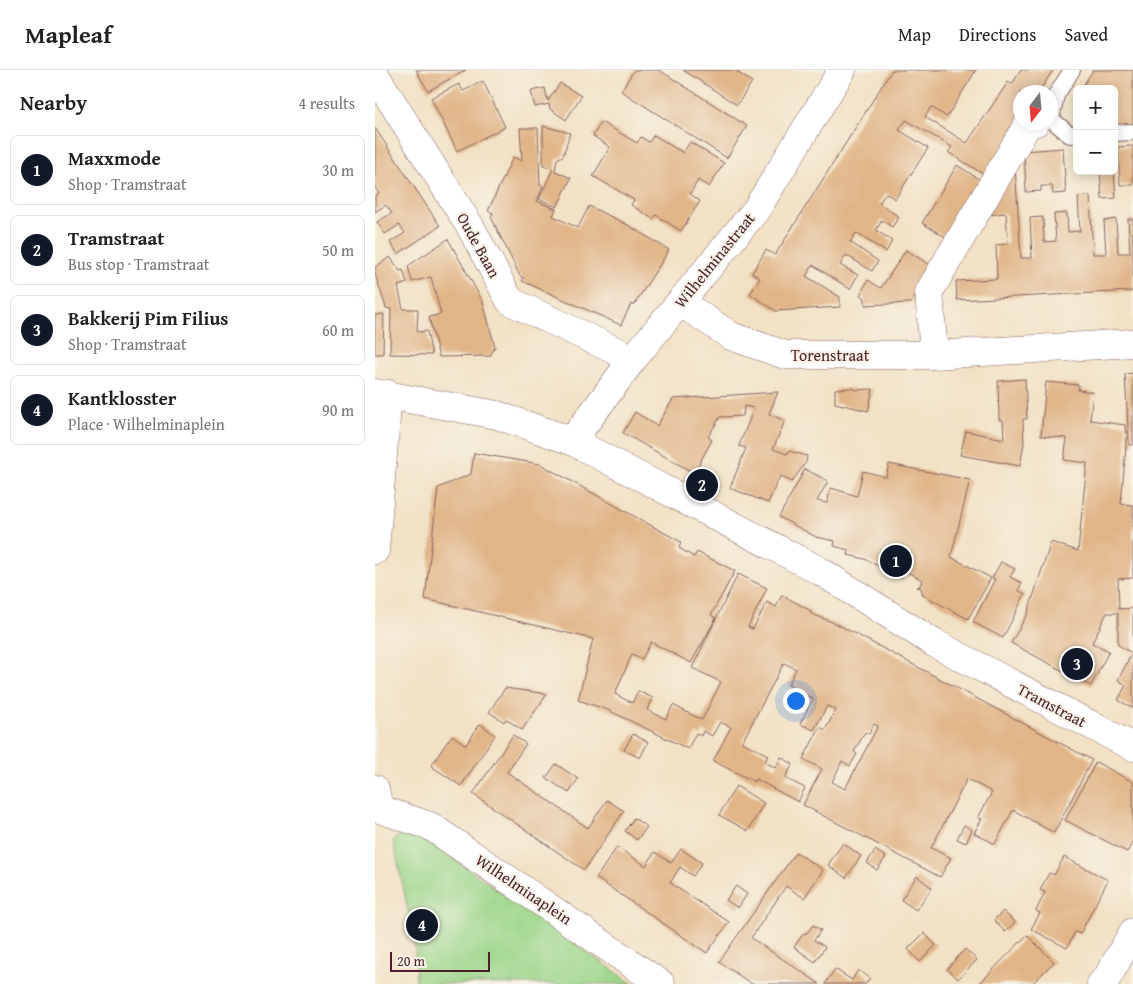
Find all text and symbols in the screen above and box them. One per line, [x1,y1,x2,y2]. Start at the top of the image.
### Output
text: Mapleaf [25,17,112,52]
text: Map [898,21,931,48]
text: Directions [959,21,1036,48]
text: Saved [1064,21,1108,48]
north arrow [1013,85,1058,130]
map controls [1073,85,1118,175]
button: + [1073,85,1118,130]
text: Nearby [20,87,87,118]
text: 4 results [298,91,355,115]
button: − [1073,130,1118,175]
text: Maxxmode [68,144,161,172]
text: 1 [33,158,41,182]
text: 30 m [322,158,354,182]
text: Shop · Tramstraat [68,172,187,196]
street label: Wilhelminastraat [668,207,760,313]
street label: Oude Baan [451,208,507,282]
text: Tramstraat [68,224,164,252]
text: 2 [33,238,41,262]
text: 50 m [322,238,354,262]
text: Bus stop · Tramstraat [68,252,209,276]
text: Bakkerij Pim Filius [68,304,228,332]
text: 3 [33,318,41,342]
text: 60 m [322,318,354,342]
text: Shop · Tramstraat [68,332,187,356]
street label: Torenstraat [791,343,870,367]
text: Kantklosster [68,384,177,412]
text: 4 [33,398,41,422]
text: 90 m [322,398,354,422]
text: Place · Wilhelminaplein [68,412,225,436]
pin: 2 [686,466,718,504]
pin: 1 [880,542,912,580]
pin: 3 [1061,645,1093,683]
street label: Tramstraat [1013,677,1091,733]
your location [783,688,809,714]
street label: Wilhelminaplein [471,848,577,930]
pin: 4 [406,906,438,944]
scale bar [390,949,490,972]
text: 20 m [397,951,425,971]

